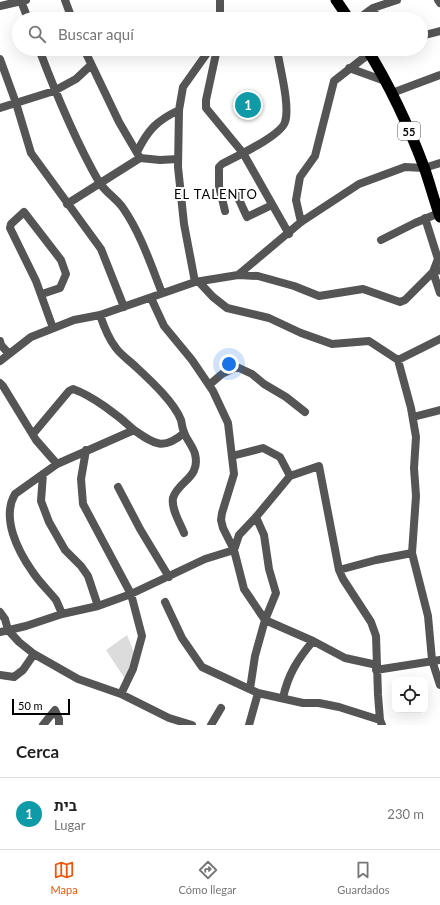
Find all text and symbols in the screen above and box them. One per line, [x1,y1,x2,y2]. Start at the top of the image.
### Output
search box [12,12,428,56]
icon: search [26,23,48,45]
text: Buscar aquí [58,25,134,43]
pin: 1 [235,90,261,120]
road number: 55 [398,122,420,140]
district label: EL TALENTO [174,186,258,202]
your location [219,354,239,374]
map controls [392,677,428,713]
button: locate [392,677,428,713]
scale bar [12,697,70,716]
text: 50 m [18,699,43,712]
text: Cerca [16,741,59,762]
text: בית [54,796,77,814]
text: 1 [25,806,33,822]
text: 230 m [387,806,424,822]
text: Lugar [54,817,86,833]
tab: Mapa [50,859,78,896]
tab: Cómo llegar [179,859,236,896]
tab: Guardados [337,859,389,896]

